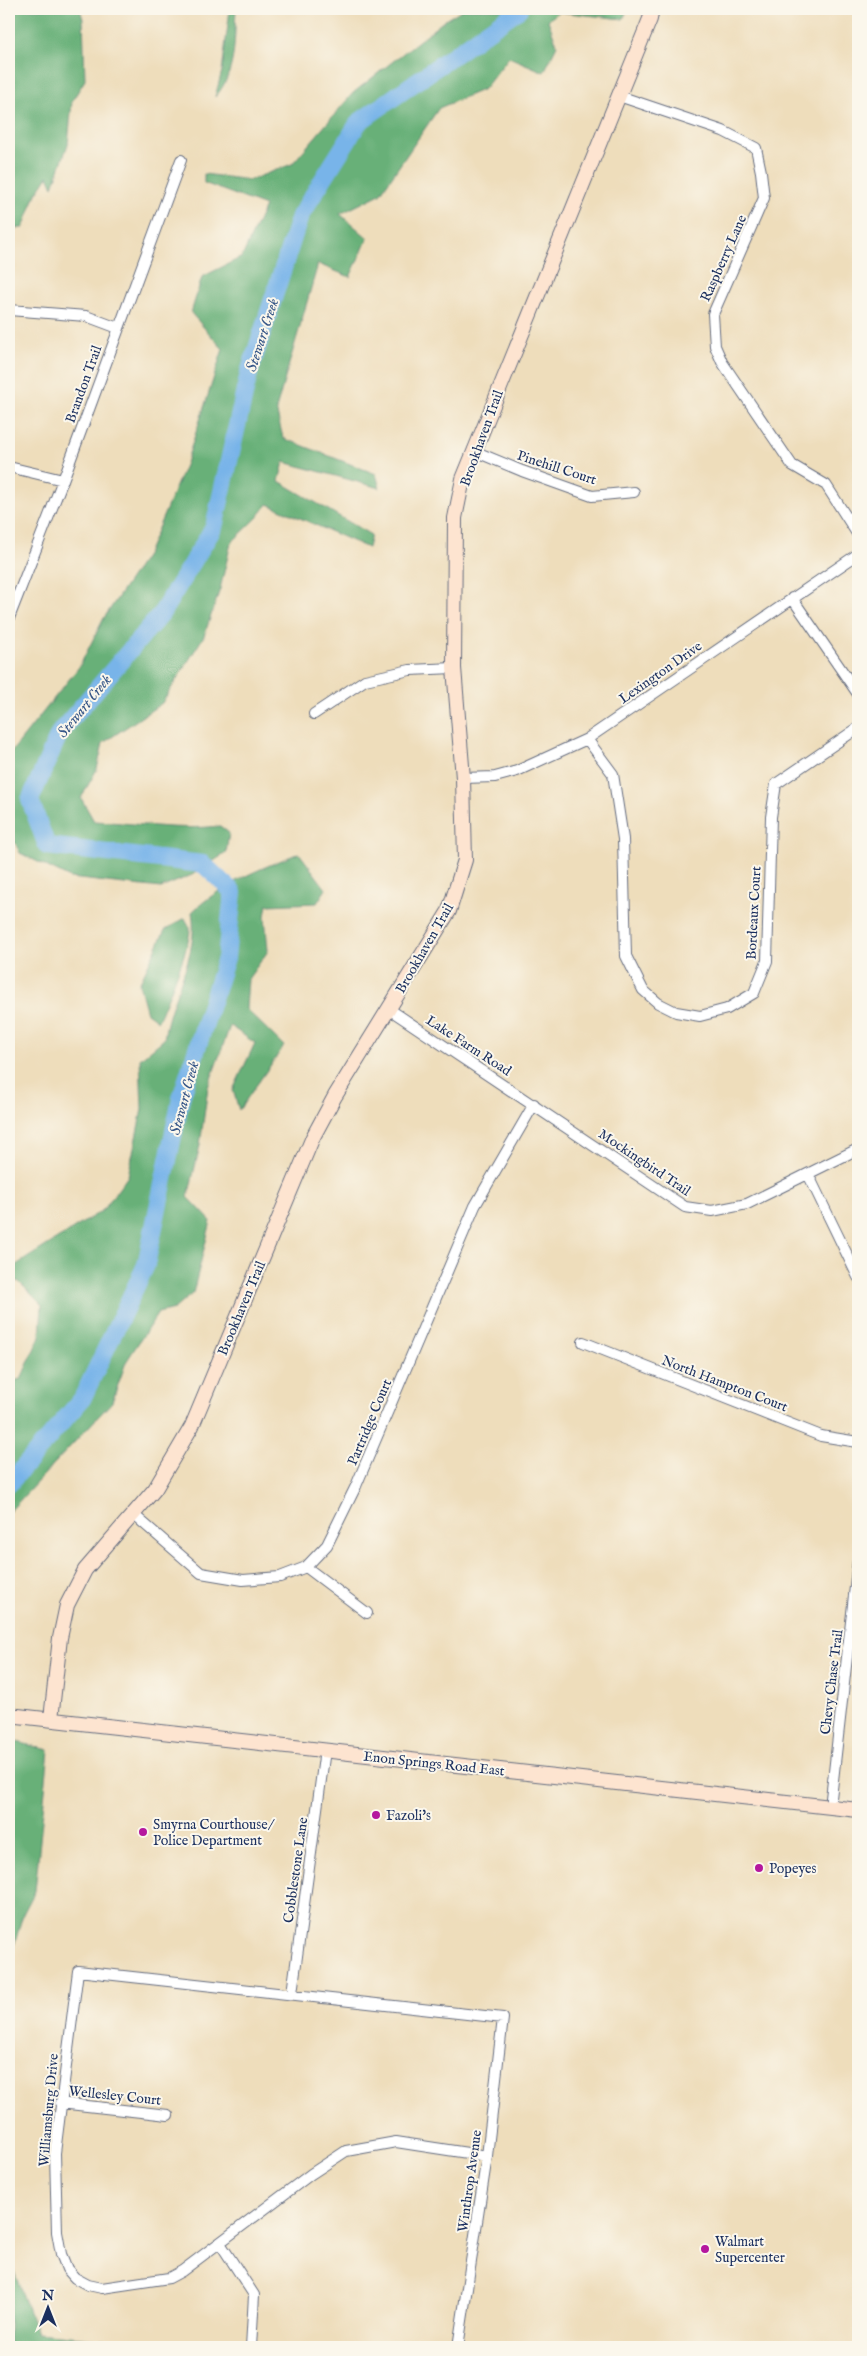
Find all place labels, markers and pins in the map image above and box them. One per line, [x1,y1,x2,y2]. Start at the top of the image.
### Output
place label: Fazoli's [386,1807,431,1825]
marker: Fazoli's [370,1809,382,1821]
place label: Smyrna Courthouse/ Police Department [153,1816,275,1850]
marker: Smyrna Courthouse/ Police Department [137,1826,149,1838]
place label: Popeyes [769,1860,817,1878]
marker: Popeyes [753,1862,765,1874]
place label: Walmart Supercenter [715,2233,785,2267]
marker: Walmart Supercenter [699,2243,711,2255]

